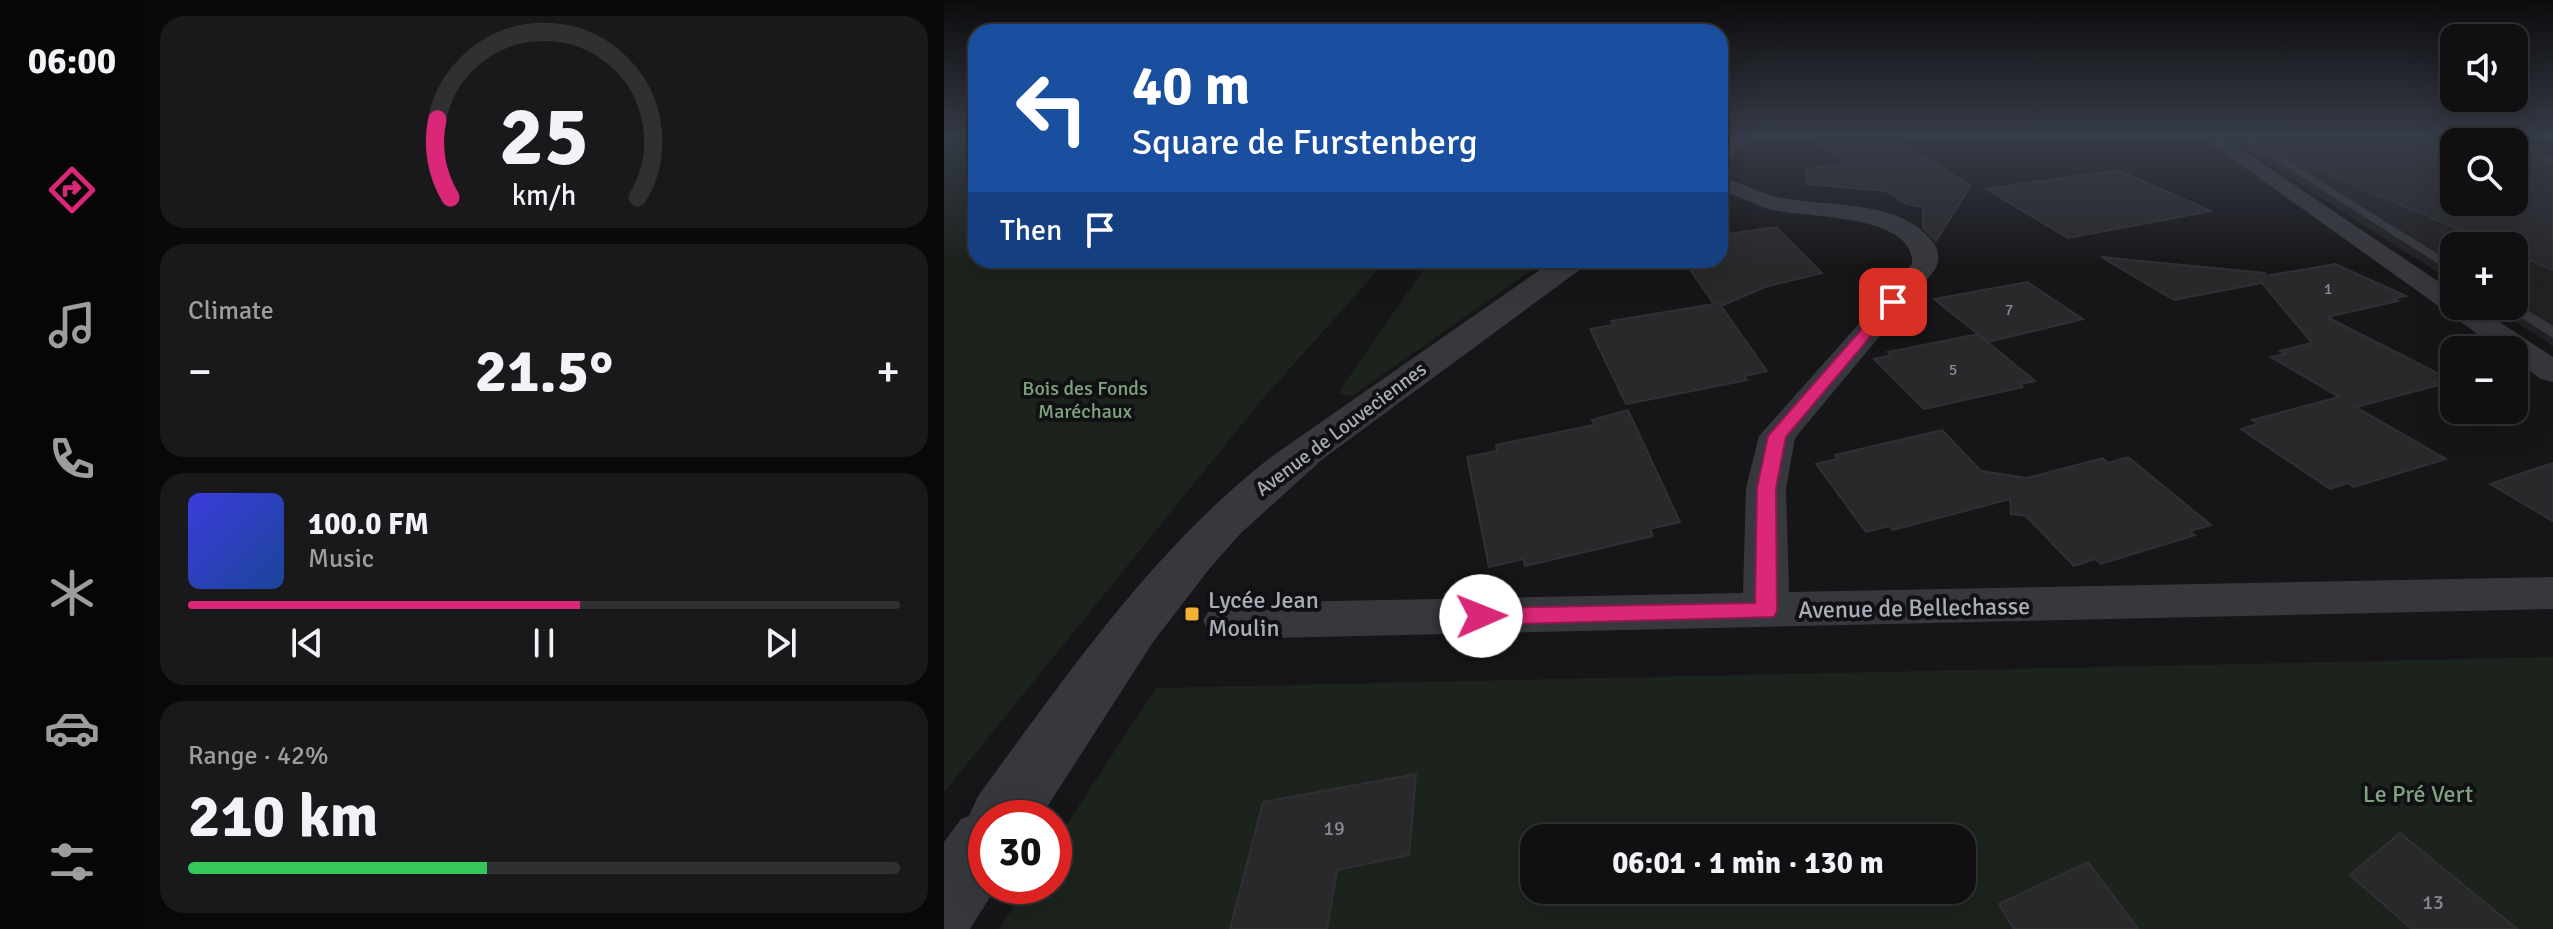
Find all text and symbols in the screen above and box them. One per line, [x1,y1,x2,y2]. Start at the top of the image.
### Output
map controls [2440,24,2528,424]
button: sound [2440,24,2528,112]
text: 06:00 [28,39,116,84]
text: 40 m [1132,51,1250,120]
icon: left [1000,56,1104,160]
text: 25 [499,86,589,188]
text: Square de Furstenberg [1132,120,1478,165]
button: search [2440,128,2528,216]
icon: directions [44,162,100,218]
text: km/h [512,178,576,213]
icon: arrive [1078,208,1122,252]
text: Then [1000,212,1062,249]
button: + [2440,232,2528,320]
pin [1859,268,1927,336]
house number: 1 [2324,279,2332,299]
icon: arrive [1871,280,1915,324]
text: Climate [188,295,274,327]
icon: music [44,297,100,353]
house number: 7 [2005,300,2013,320]
text: 21.5° [475,335,613,409]
button: − [2440,336,2528,424]
text: − [188,345,212,399]
text: + [876,345,900,399]
street label: Avenue de Louveciennes [1251,356,1432,501]
house number: 5 [1949,360,1957,380]
park label: Bois des Fonds Maréchaux [1022,376,1148,424]
icon: phone [44,431,100,487]
text: 100.0 FM [308,506,429,543]
text: Music [308,543,374,575]
icon: climate [44,565,100,621]
position arrow [1439,574,1523,658]
place label: Lycée Jean Moulin [1208,585,1319,643]
street label: Avenue de Bellechasse [1798,591,2030,625]
marker: Lycée Jean Moulin [1183,605,1201,623]
icon: previous [285,621,329,665]
icon: pause [522,621,566,665]
icon: next [759,621,803,665]
icon: car [44,700,100,756]
text: Range · 42% [188,740,329,772]
park label: Le Pré Vert [2363,779,2473,809]
text: 210 km [188,780,378,854]
speed limit sign: 30 [968,800,1072,904]
house number: 19 [1323,816,1345,841]
icon: filters [44,834,100,890]
text: 06:01 · 1 min · 130 m [1612,845,1884,882]
house number: 13 [2422,890,2444,915]

